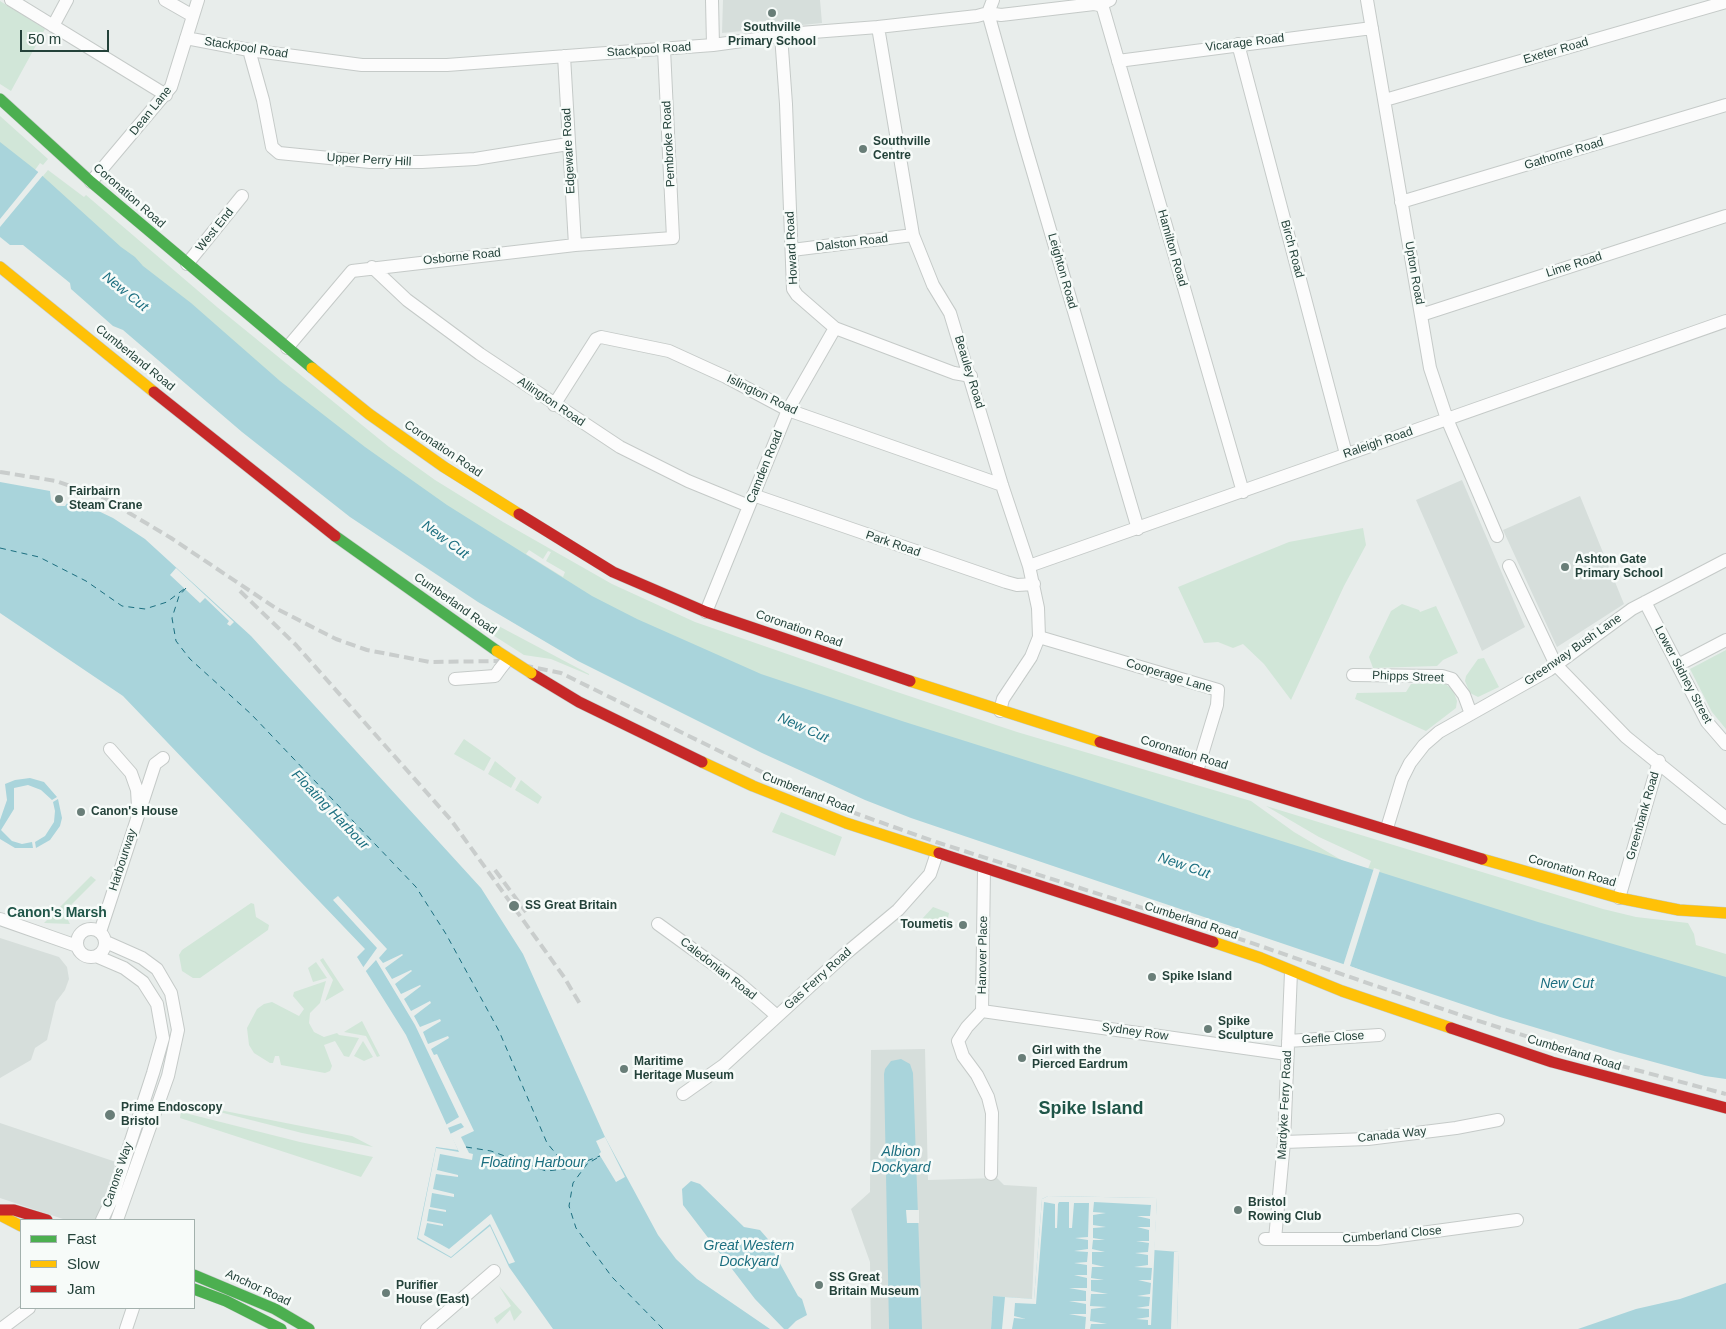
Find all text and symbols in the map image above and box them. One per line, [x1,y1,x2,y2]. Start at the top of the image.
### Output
marker: Southville Primary School [766,7,778,19]
scale bar [22,20,111,52]
place label: Southville Primary School [728,21,816,49]
text: 50 m [28,30,61,47]
street label: Vicarage Road [1205,31,1285,55]
street label: Stackpool Road [203,34,289,62]
street label: Exeter Road [1522,35,1590,67]
street label: Stackpool Road [606,40,692,60]
street label: Dean Lane [127,84,175,138]
street label: Pembroke Road [660,100,678,188]
street label: Edgeware Road [560,108,578,194]
place label: Southville Centre [873,135,930,163]
street label: Gathorne Road [1523,135,1605,173]
marker: Southville Centre [857,143,869,155]
street label: Upper Perry Hill [326,151,412,169]
street label: Coronation Road [90,161,168,231]
street label: West End [193,205,237,255]
street label: Hamilton Road [1154,208,1190,288]
street label: Howard Road [783,211,801,285]
street label: Birch Road [1277,218,1307,280]
street label: Dalston Road [815,231,889,255]
street label: Leighton Road [1044,231,1080,311]
street label: Upton Road [1401,240,1427,306]
street label: Osborne Road [422,246,502,268]
street label: Lime Road [1544,249,1604,281]
water label: New Cut [99,269,151,315]
street label: Cumberland Road [93,322,177,394]
street label: Beauley Road [951,334,987,410]
street label: Islington Road [724,372,800,418]
street label: Allington Road [515,374,587,430]
street label: Coronation Road [401,418,485,480]
street label: Raleigh Road [1341,424,1415,462]
street label: Camden Road [744,428,786,506]
place label: Fairbairn Steam Crane [69,485,142,513]
marker: Fairbairn Steam Crane [53,493,65,505]
water label: New Cut [418,517,472,563]
street label: Park Road [864,528,922,560]
place label: Ashton Gate Primary School [1575,553,1663,581]
marker: Ashton Gate Primary School [1559,561,1571,573]
street label: Cumberland Road [411,570,499,638]
street label: Coronation Road [754,607,844,651]
street label: Greenway Bush Lane [1522,611,1624,689]
street label: Lower Sidney Street [1651,624,1715,726]
street label: Cooperage Lane [1124,656,1214,696]
street label: Phipps Street [1372,669,1444,685]
water label: New Cut [775,709,831,747]
street label: Coronation Road [1139,733,1229,773]
water label: Floating Harbour [288,767,372,853]
street label: Cumberland Road [760,769,856,817]
street label: Greenbank Road [1623,770,1663,862]
place label: Canon's House [91,805,178,819]
marker: Canon's House [75,806,87,818]
street label: Harbourway [106,827,140,893]
water label: New Cut [1156,849,1212,883]
street label: Coronation Road [1526,852,1618,890]
marker: SS Great Britain [507,899,521,913]
place label: SS Great Britain [525,899,617,913]
street label: Cumberland Road [1142,899,1240,943]
district label: Canon's Marsh [7,905,107,921]
street label: Hanover Place [975,916,991,994]
place label: Toumetis [901,918,953,932]
marker: Toumetis [957,919,969,931]
street label: Caledonian Road [677,935,759,1003]
street label: Gas Ferry Road [781,945,855,1013]
place label: Spike Island [1162,970,1232,984]
marker: Spike Island [1146,971,1158,983]
water label: New Cut [1540,976,1594,992]
place label: Spike Sculpture [1218,1015,1273,1043]
street label: Sydney Row [1101,1020,1169,1044]
marker: Spike Sculpture [1202,1023,1214,1035]
street label: Gefle Close [1301,1029,1365,1047]
street label: Cumberland Road [1525,1032,1623,1074]
place label: Girl with the Pierced Eardrum [1032,1044,1128,1072]
street label: Mardyke Ferry Road [1275,1050,1295,1160]
marker: Girl with the Pierced Eardrum [1016,1052,1028,1064]
place label: Maritime Heritage Museum [634,1055,734,1083]
marker: Maritime Heritage Museum [618,1063,630,1075]
district label: Spike Island [1038,1098,1144,1120]
place label: Prime Endoscopy Bristol [121,1101,222,1129]
marker: Prime Endoscopy Bristol [103,1108,117,1122]
street label: Canada Way [1357,1124,1427,1146]
street label: Canons Way [100,1140,136,1210]
water label: Albion Dockyard [871,1144,931,1176]
water label: Floating Harbour [481,1155,585,1171]
place label: Bristol Rowing Club [1248,1196,1321,1224]
marker: Bristol Rowing Club [1232,1204,1244,1216]
legend [20,1219,195,1309]
street label: Cumberland Close [1342,1223,1442,1247]
text: Fast [67,1230,96,1247]
water label: Great Western Dockyard [704,1238,794,1270]
text: Slow [67,1255,100,1272]
street label: Anchor Road [223,1267,293,1309]
place label: SS Great Britain Museum [829,1271,919,1299]
place label: Purifier House (East) [396,1279,469,1307]
marker: SS Great Britain Museum [813,1279,825,1291]
text: Jam [67,1280,95,1297]
marker: Purifier House (East) [380,1287,392,1299]

